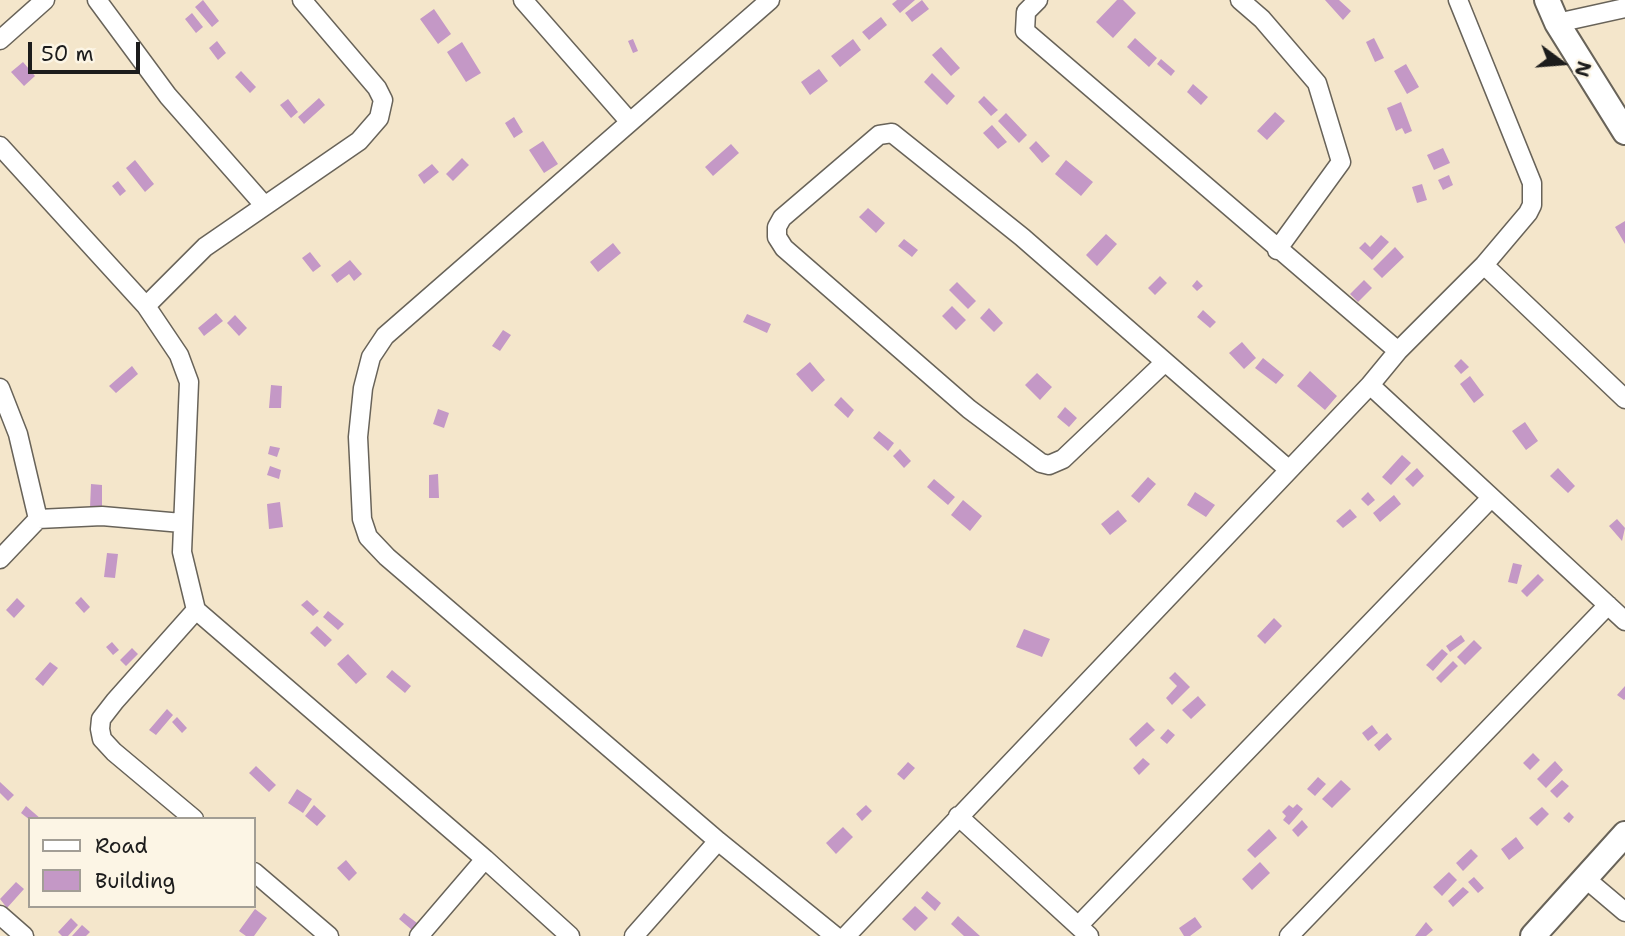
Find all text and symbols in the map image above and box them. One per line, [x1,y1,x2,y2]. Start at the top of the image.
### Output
scale bar [32,28,144,72]
north arrow [1527,28,1597,98]
text: 50 m [41,40,94,68]
text: N [1569,58,1597,80]
legend [28,817,256,908]
text: Road [95,832,148,860]
text: Building [95,867,175,895]

